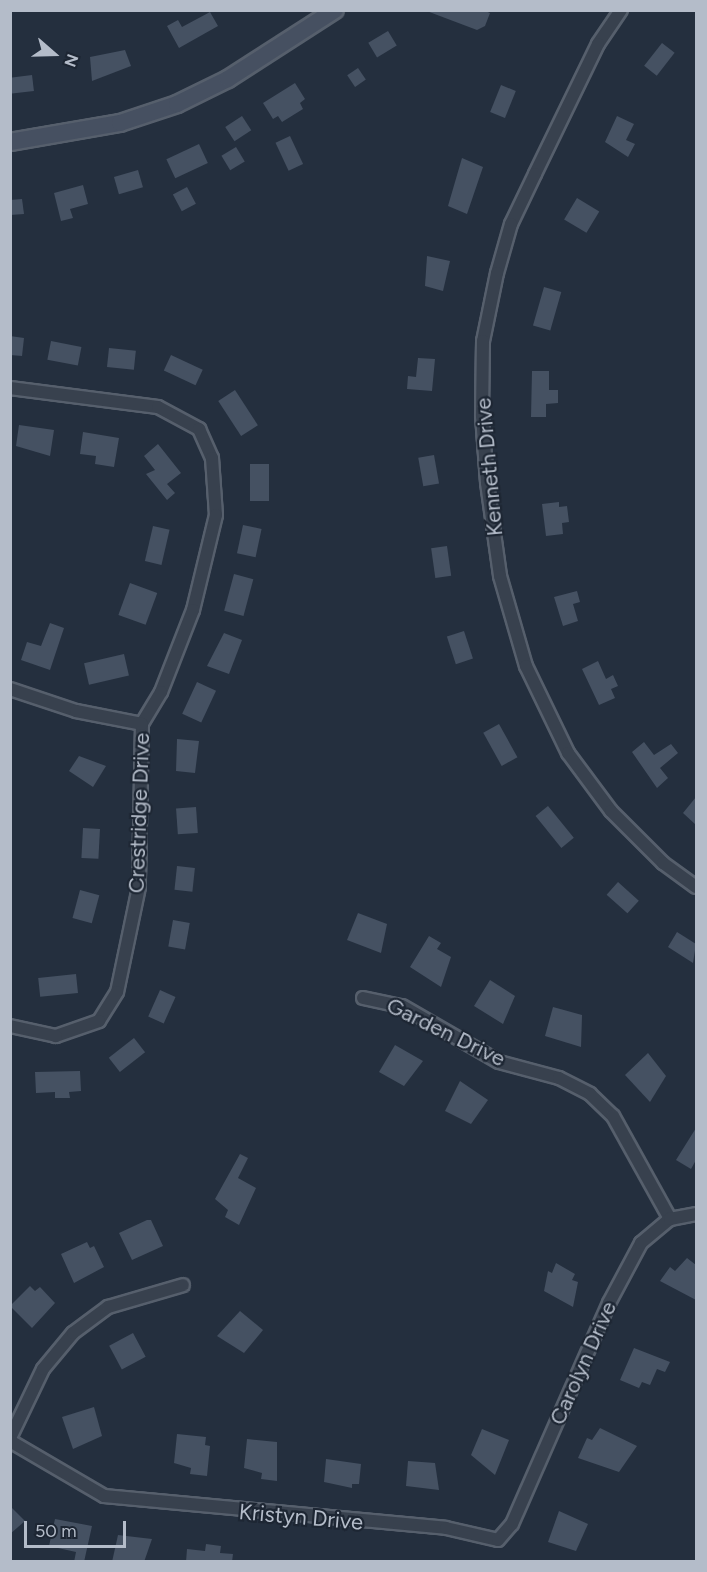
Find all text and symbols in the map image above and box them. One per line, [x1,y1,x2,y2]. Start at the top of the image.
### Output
north arrow [24,24,84,84]
text: N [60,51,82,69]
street label: Kenneth Drive [470,397,508,537]
street label: Crestridge Drive [123,732,155,894]
street label: Garden Drive [382,992,510,1072]
street label: Carolyn Drive [544,1297,622,1429]
street label: Kristyn Drive [238,1498,364,1536]
scale bar [27,1509,129,1547]
text: 50 m [35,1520,77,1542]

